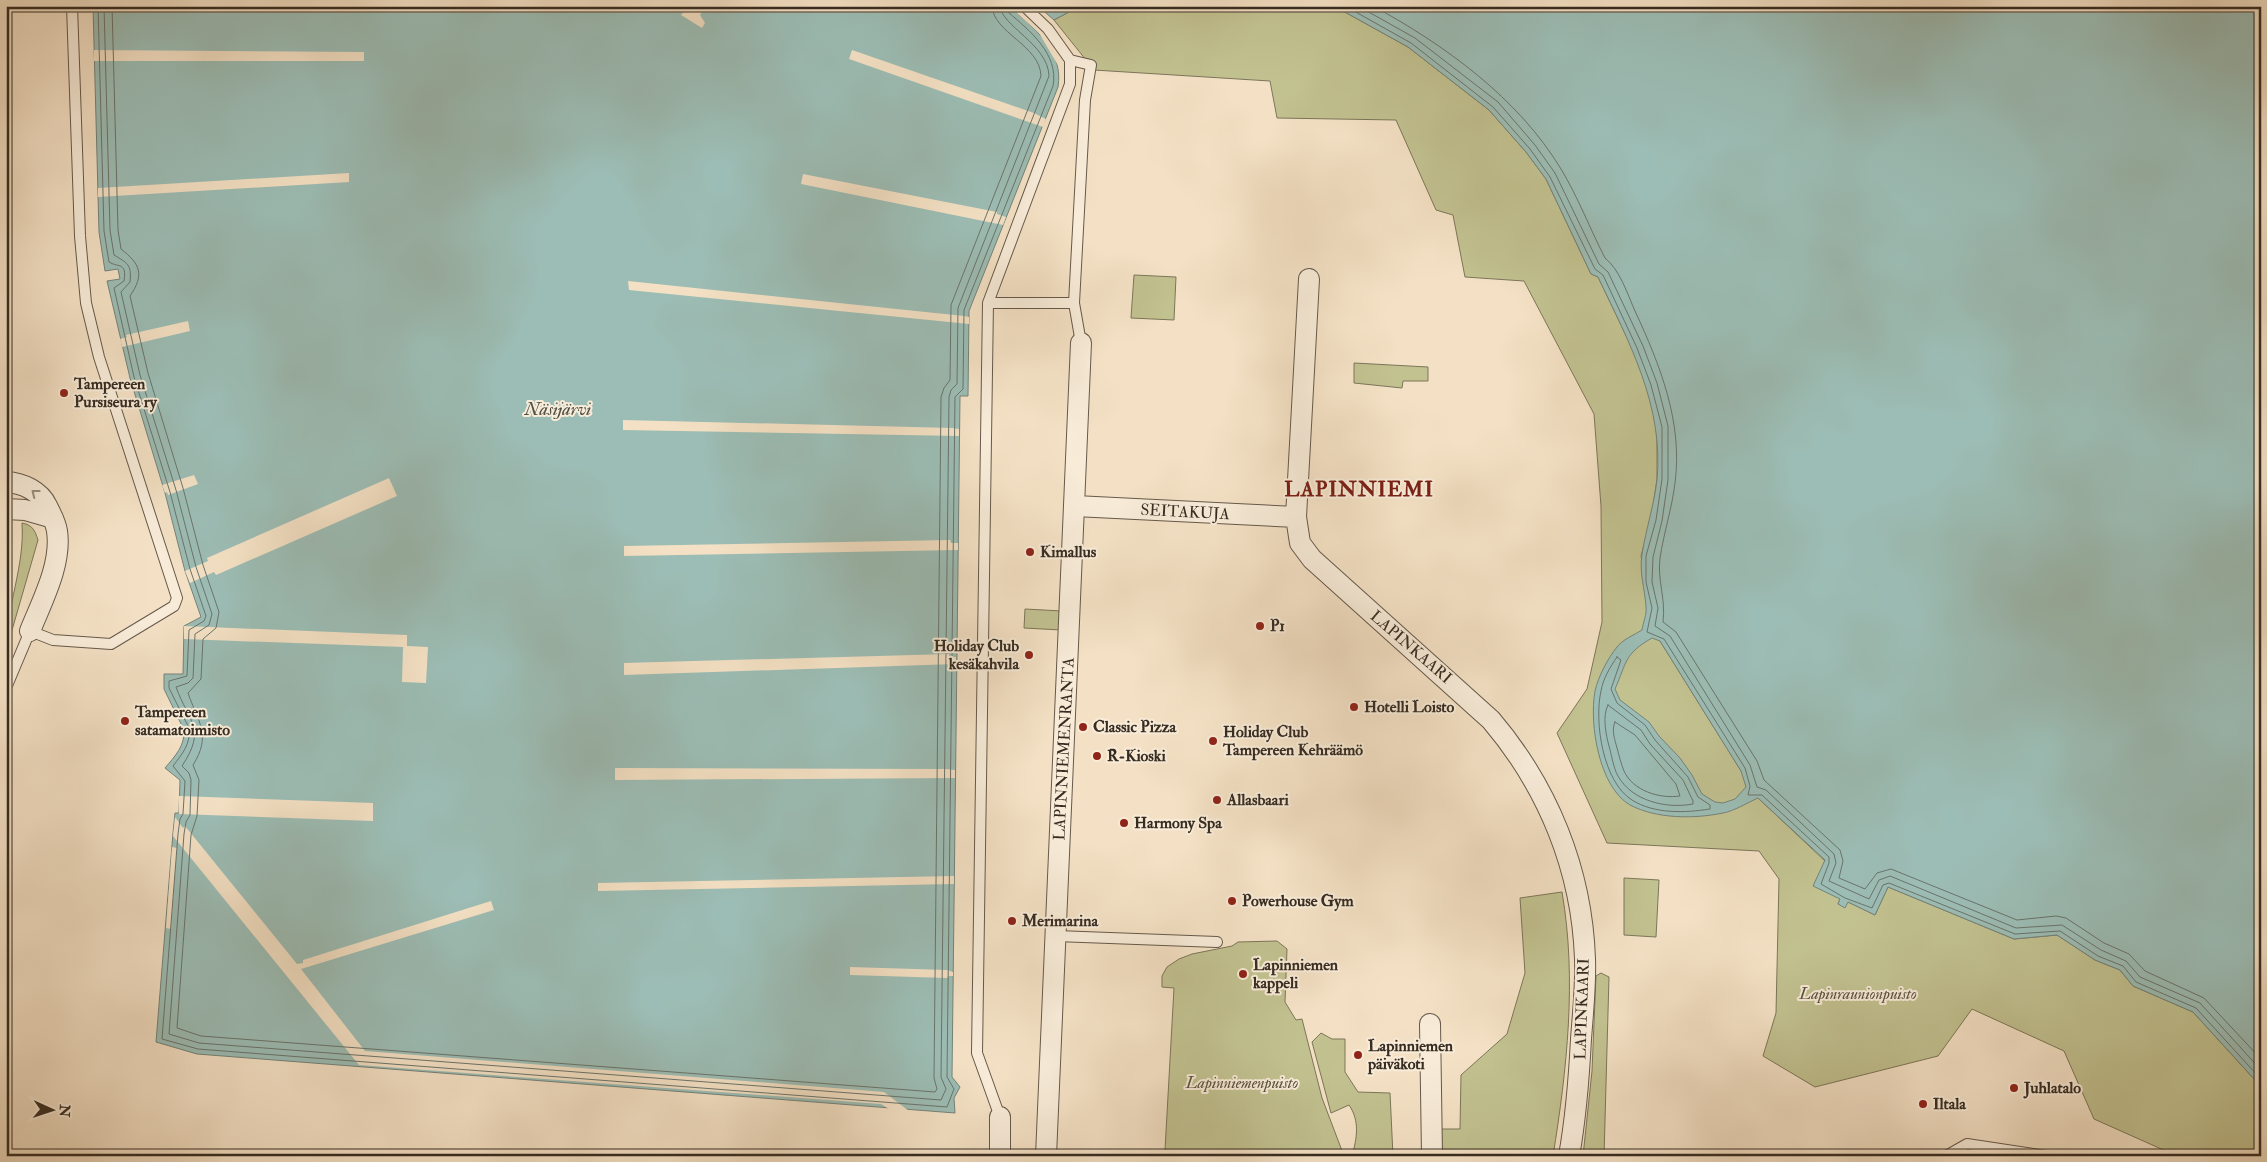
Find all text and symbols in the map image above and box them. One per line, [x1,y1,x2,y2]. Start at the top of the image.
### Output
place label: Tampereen Pursiseura ry [73,374,158,413]
marker: Tampereen Pursiseura ry [58,387,70,399]
water label: Näsijärvi [524,398,591,421]
district label: LAPINNIEMI [1284,476,1434,503]
one-way arrow [32,491,41,499]
street label: SEITAKUJA [1140,500,1230,525]
place label: Kimallus [1040,542,1097,562]
marker: Kimallus [1024,546,1036,558]
street label: LAPINKAARI [1366,606,1456,688]
place label: P1 [1270,616,1285,636]
marker: P1 [1254,620,1266,632]
place label: Holiday Club kesäkahvila [934,636,1019,674]
marker: Holiday Club kesäkahvila [1023,649,1035,661]
street label: LAPINNIEMENRANTA [1049,657,1079,841]
place label: Hotelli Loisto [1364,697,1455,717]
marker: Hotelli Loisto [1348,701,1360,713]
place label: Tampereen satamatoimisto [134,702,230,740]
marker: Tampereen satamatoimisto [119,715,131,727]
place label: Classic Pizza [1093,717,1176,737]
marker: Classic Pizza [1077,721,1089,733]
place label: Holiday Club Tampereen Kehräämö [1222,722,1363,761]
marker: Holiday Club Tampereen Kehräämö [1207,735,1219,747]
place label: R-Kioski [1107,746,1166,766]
marker: R-Kioski [1091,750,1103,762]
place label: Allasbaari [1226,790,1289,810]
marker: Allasbaari [1211,794,1223,806]
place label: Harmony Spa [1134,813,1222,834]
marker: Harmony Spa [1118,817,1130,829]
place label: Powerhouse Gym [1242,891,1354,912]
marker: Powerhouse Gym [1226,895,1238,907]
place label: Merimarina [1021,911,1099,931]
marker: Merimarina [1006,915,1018,927]
place label: Lapinniemen kappeli [1252,955,1339,994]
street label: LAPINKAARI [1570,958,1594,1060]
marker: Lapinniemen kappeli [1237,968,1249,980]
park label: Lapinraunionpuisto [1798,984,1917,1004]
place label: Lapinniemen päiväkoti [1367,1036,1454,1075]
marker: Lapinniemen päiväkoti [1352,1049,1364,1061]
park label: Lapinniemenpuisto [1185,1073,1298,1093]
place label: Juhlatalo [2023,1078,2081,1099]
marker: Juhlatalo [2008,1082,2020,1094]
north arrow [28,1084,78,1134]
place label: Iltala [1933,1094,1966,1114]
marker: Iltala [1917,1098,1929,1110]
text: N [56,1103,73,1118]

